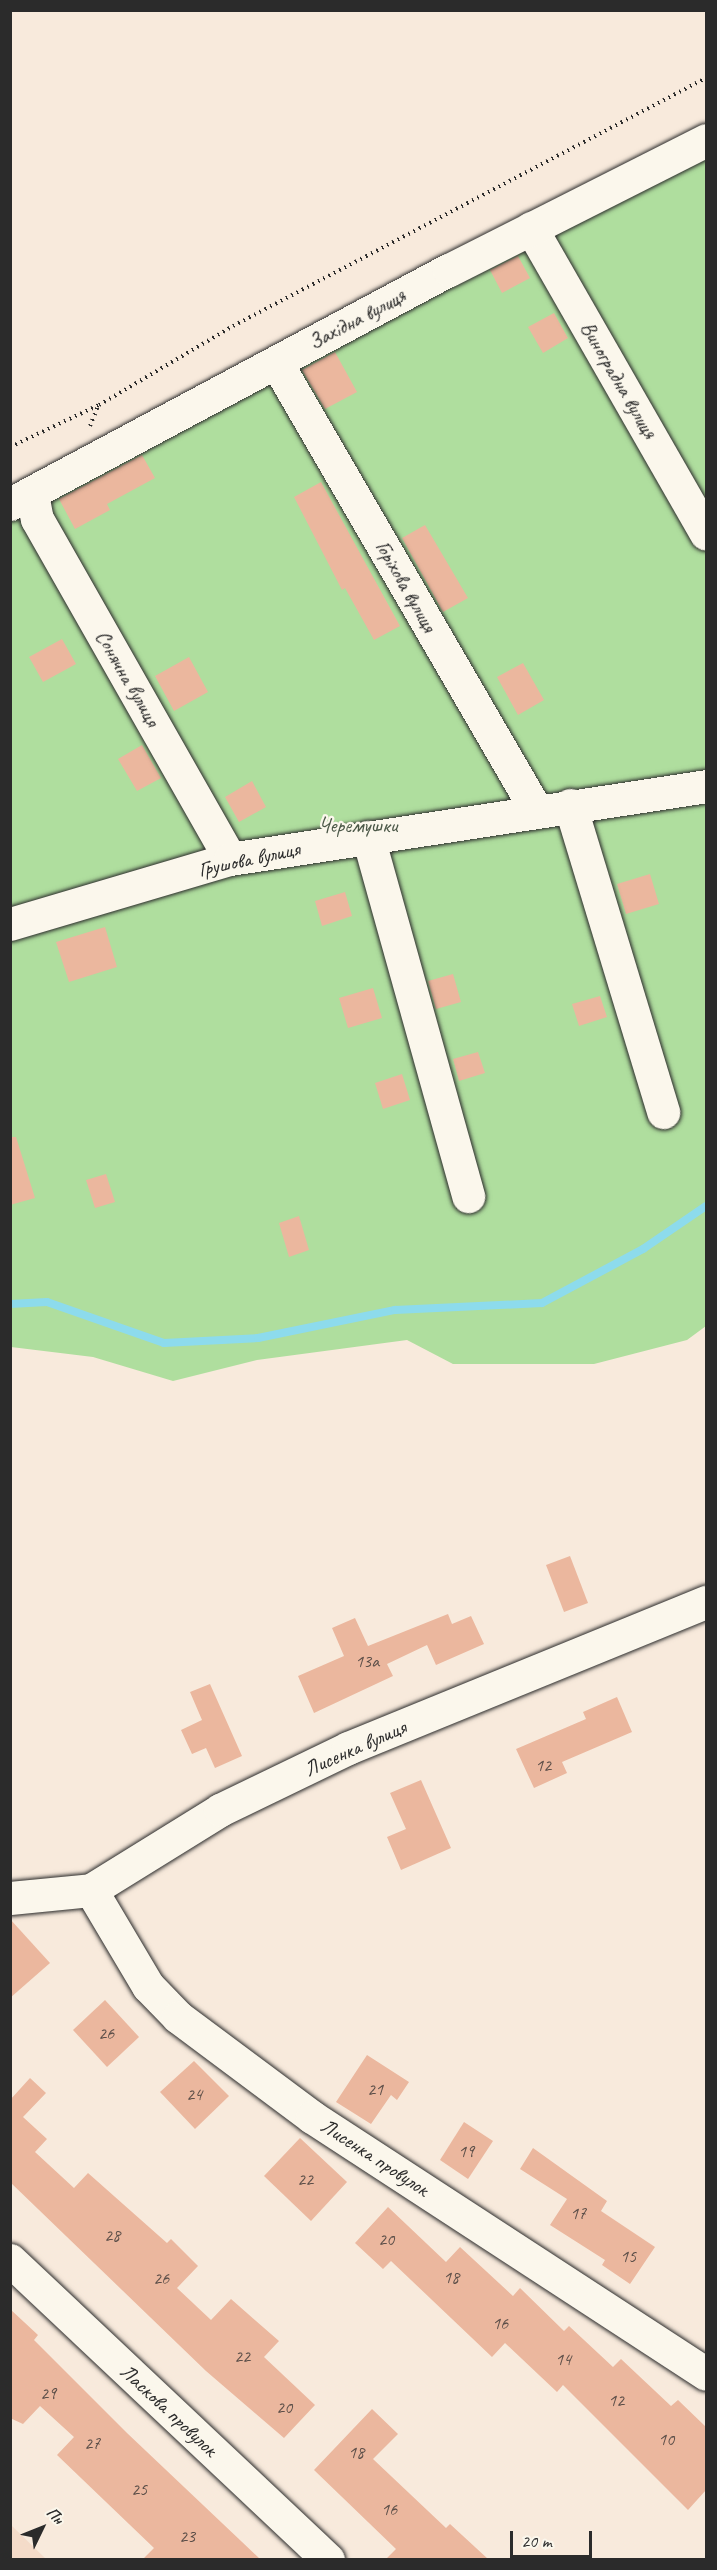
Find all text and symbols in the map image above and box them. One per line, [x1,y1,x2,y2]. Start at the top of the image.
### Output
street label: Західна вулиця [304,283,410,355]
street label: Виноградна вулиця [575,317,663,443]
street label: Горіхова вулиця [370,536,442,636]
street label: Сонячна вулиця [90,625,166,731]
park label: Черемушки [319,812,397,838]
street label: Грушова вулиця [196,836,302,882]
house number: 13а [355,1650,379,1672]
street label: Лисенка вулиця [300,1714,410,1782]
house number: 12 [535,1754,551,1776]
house number: 26 [98,2022,114,2044]
house number: 21 [367,2078,383,2100]
house number: 24 [186,2083,202,2105]
street label: Лисенка провулок [316,2113,434,2201]
house number: 19 [458,2140,474,2162]
house number: 22 [297,2168,313,2190]
house number: 17 [570,2202,586,2224]
house number: 28 [104,2224,120,2246]
house number: 20 [378,2228,394,2250]
house number: 15 [620,2245,636,2267]
house number: 18 [443,2266,459,2288]
house number: 26 [153,2267,169,2289]
house number: 16 [492,2312,508,2334]
house number: 22 [234,2345,250,2367]
house number: 14 [555,2348,571,2370]
street label: Ласкова провулок [115,2359,223,2461]
house number: 29 [40,2382,56,2404]
house number: 12 [608,2389,624,2411]
house number: 20 [276,2396,292,2418]
house number: 10 [658,2428,674,2450]
house number: 27 [84,2432,100,2454]
house number: 18 [348,2441,364,2463]
house number: 25 [131,2478,147,2500]
north arrow [12,2498,72,2558]
house number: 16 [381,2498,397,2520]
text: Пн [42,2503,68,2529]
scale bar [513,2519,596,2557]
house number: 23 [179,2525,195,2547]
text: 20 m [521,2530,552,2552]

